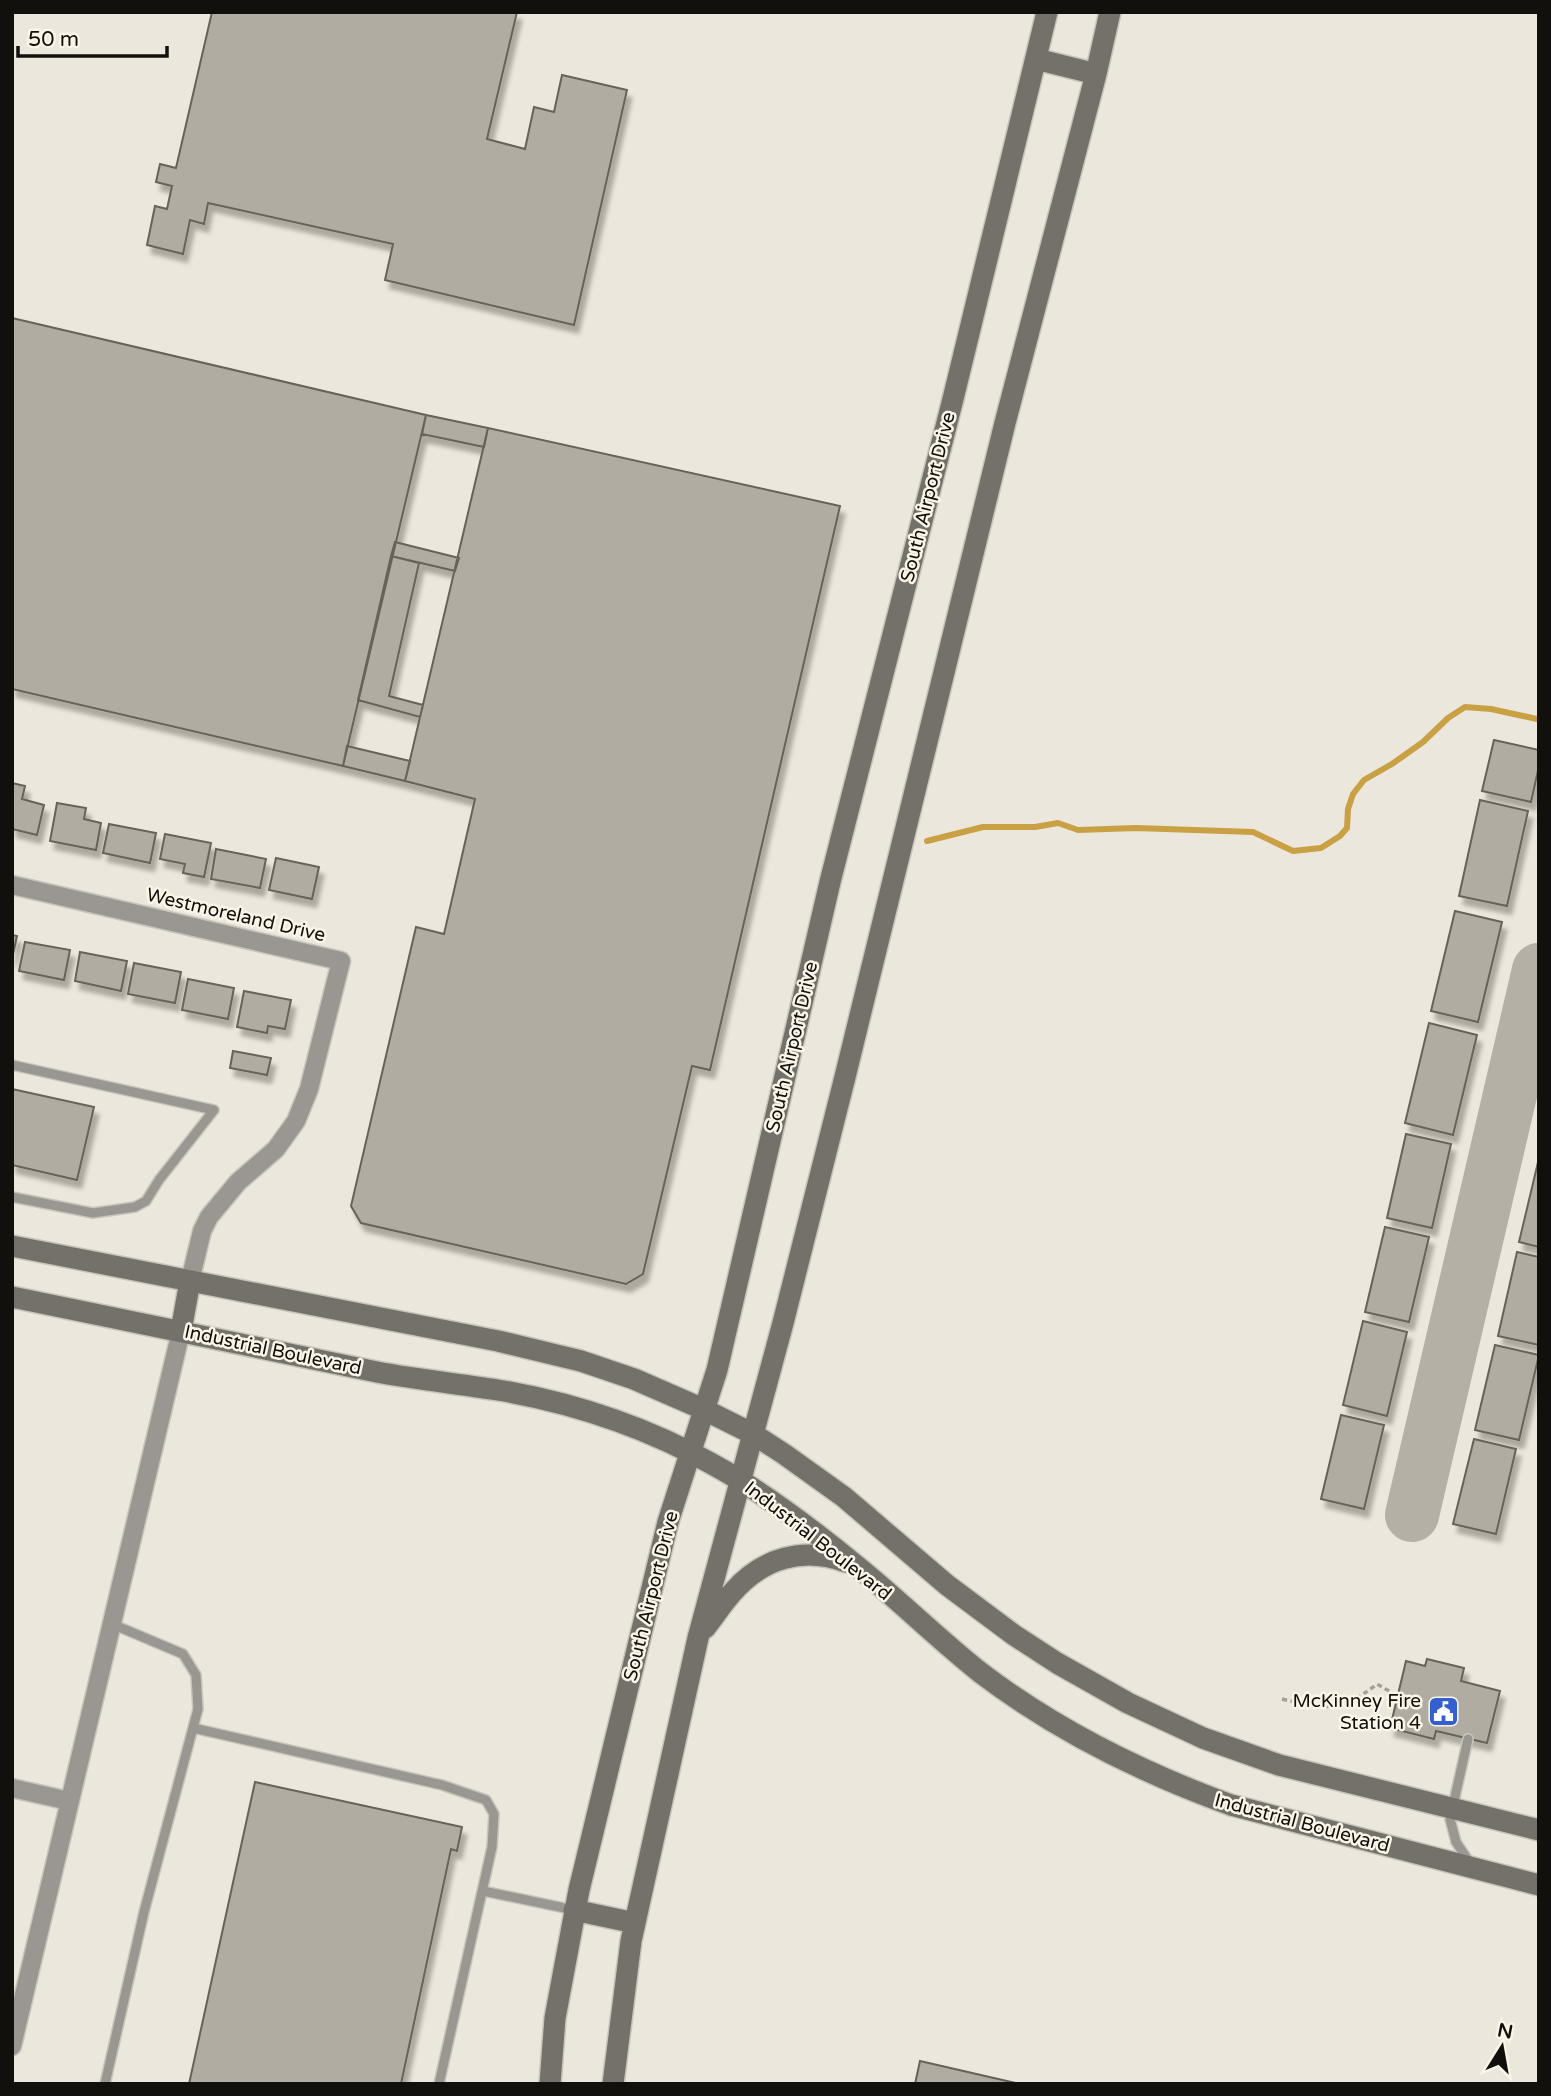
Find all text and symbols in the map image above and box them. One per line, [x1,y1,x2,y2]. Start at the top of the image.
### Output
scale bar [18,14,166,58]
text: 50 m [28,27,79,52]
street label: South Airport Drive [896,410,960,584]
street label: Westmoreland Drive [144,884,328,946]
street label: South Airport Drive [762,960,822,1134]
street label: Industrial Boulevard [183,1321,363,1379]
street label: Industrial Boulevard [740,1477,896,1605]
street label: South Airport Drive [619,1509,683,1683]
place label: McKinney Fire Station 4 [1293,1690,1421,1734]
public building icon: McKinney Fire Station 4 [1427,1695,1461,1729]
street label: Industrial Boulevard [1212,1789,1392,1857]
north arrow [1467,2012,1537,2082]
text: N [1495,2019,1515,2044]

